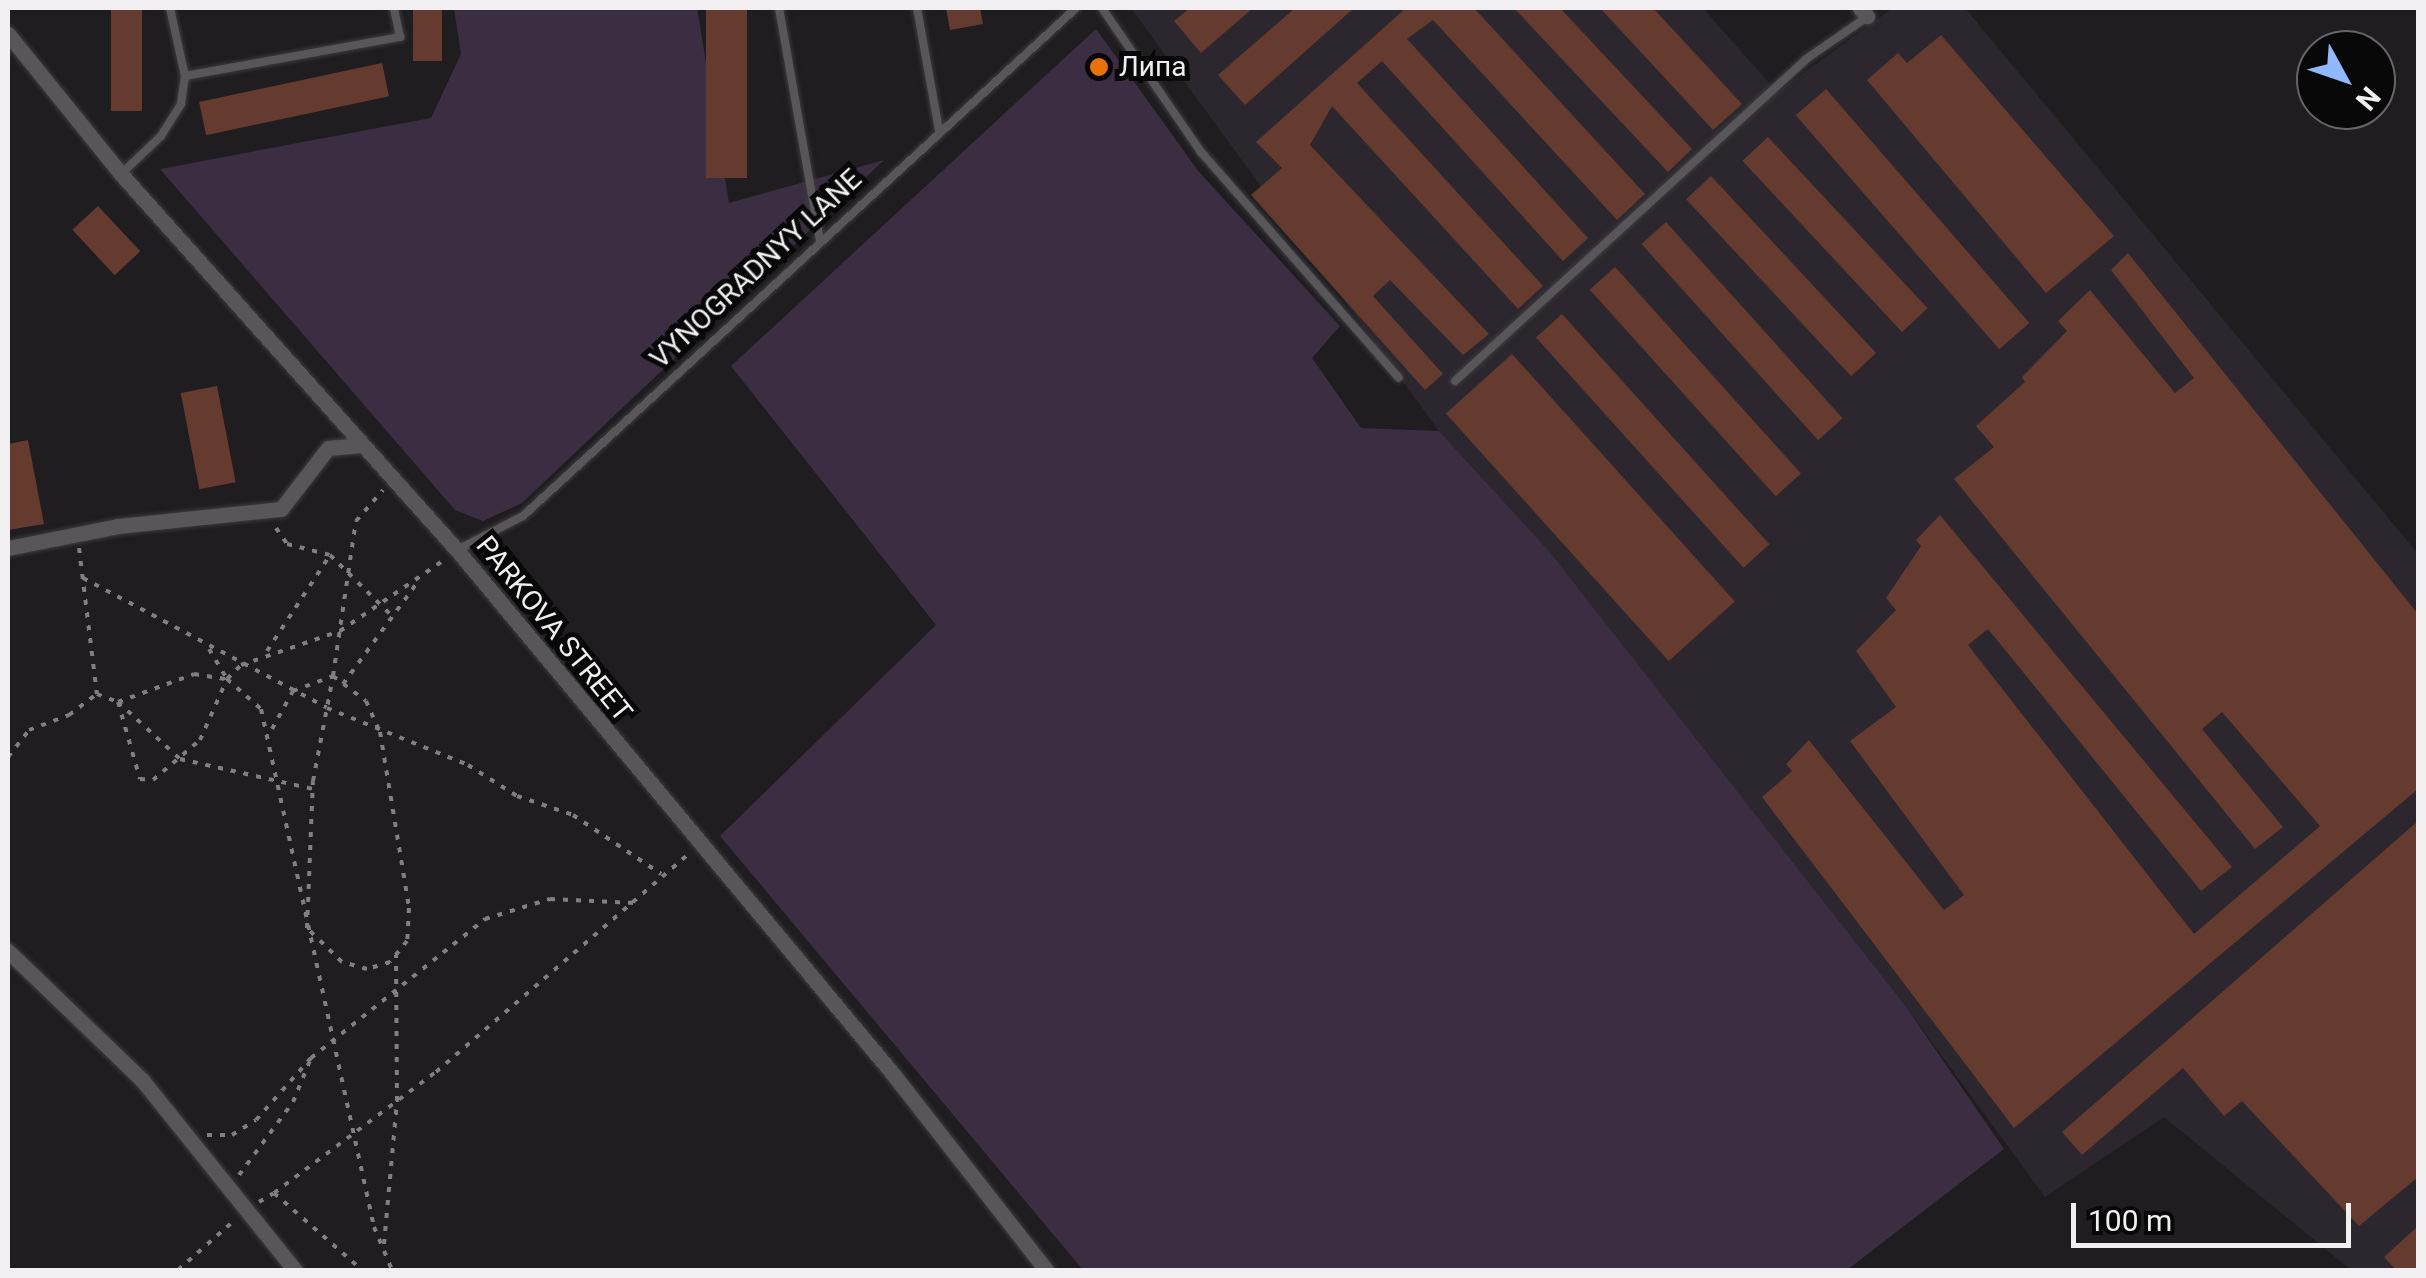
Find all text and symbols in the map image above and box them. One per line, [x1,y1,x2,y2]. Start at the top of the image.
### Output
north arrow [2296,30,2396,130]
place label: Липа [1119,50,1186,84]
marker: Липа [1088,56,1110,78]
text: N [2349,80,2387,116]
street label: VYNOGRADNYY LANE [643,162,869,376]
street label: PARKOVA STREET [469,530,639,728]
scale bar [2076,1183,2356,1245]
text: 100 m [2088,1203,2172,1238]

